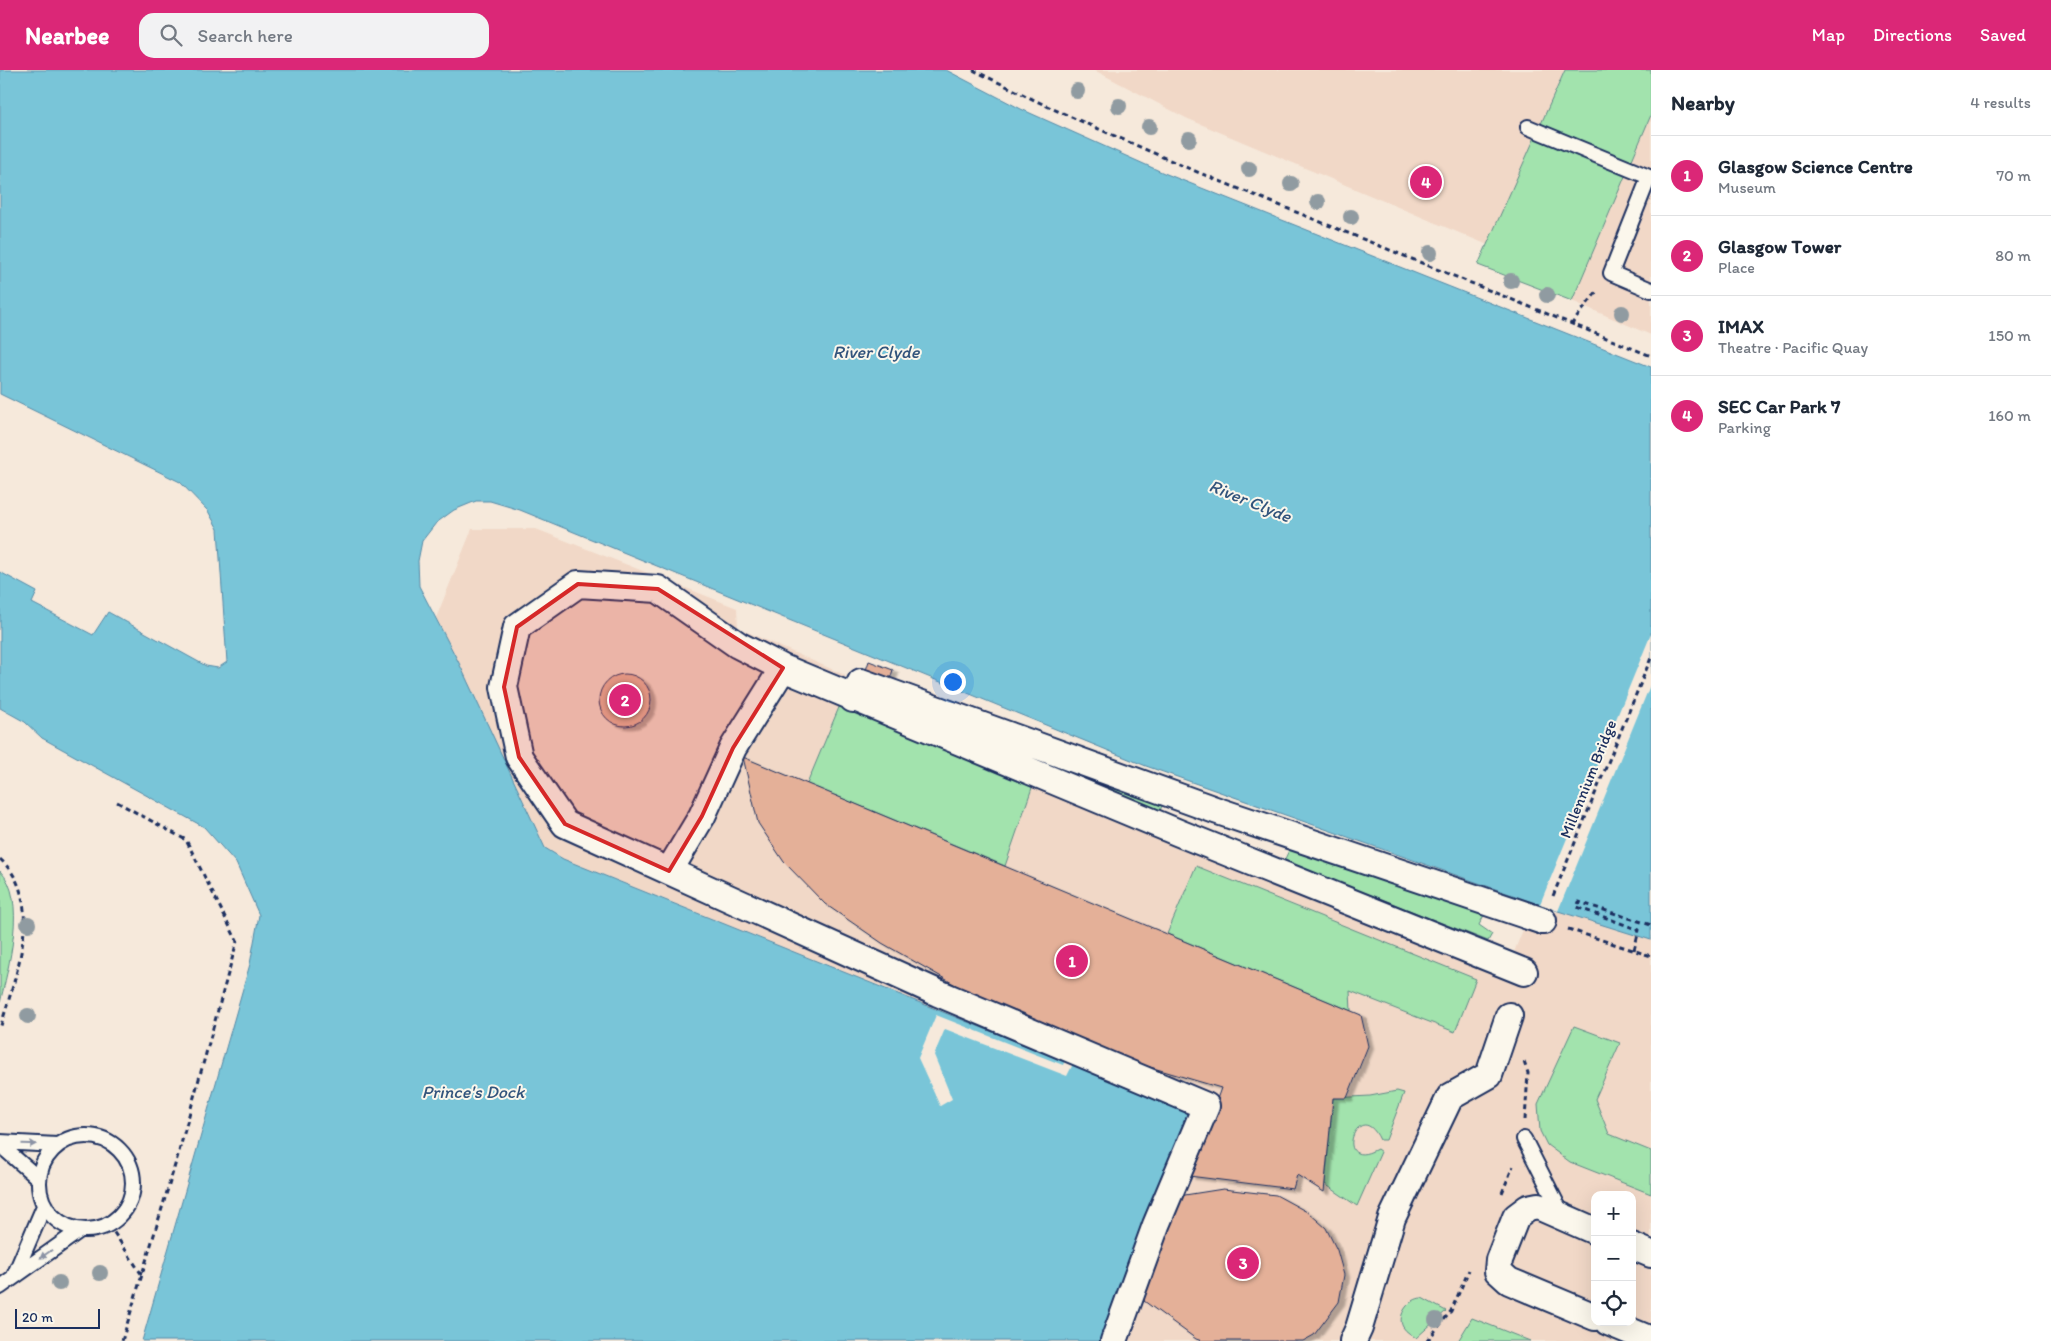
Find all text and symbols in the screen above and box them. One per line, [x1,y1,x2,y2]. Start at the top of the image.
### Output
search box [139,13,489,58]
text: Nearbee [25,21,109,50]
icon: search [157,21,185,49]
text: Search here [197,24,293,47]
text: Map [1812,24,1845,46]
text: Directions [1873,24,1952,46]
text: Saved [1980,24,2026,46]
text: Nearby [1671,90,1735,115]
text: 4 results [1970,93,2031,112]
text: Glasgow Science Centre [1718,155,1913,178]
pin: 4 [1410,163,1442,201]
text: 1 [1683,166,1691,185]
text: 70 m [1996,166,2031,185]
text: Museum [1718,178,1776,197]
text: Glasgow Tower [1718,235,1841,258]
text: 2 [1683,246,1691,265]
text: 80 m [1995,246,2031,265]
text: Place [1718,258,1755,277]
text: IMAX [1718,315,1764,338]
text: 3 [1683,326,1691,345]
text: 150 m [1988,326,2031,345]
text: Theatre · Pacific Quay [1718,338,1868,357]
water label: River Clyde [833,341,921,363]
text: SEC Car Park 7 [1718,395,1840,418]
text: 4 [1682,406,1692,425]
text: 160 m [1988,406,2031,425]
text: Parking [1718,418,1771,437]
water label: River Clyde [1206,475,1296,528]
your location [940,669,966,695]
pin: 2 [609,681,641,719]
street label: Millennium Bridge [1556,717,1621,841]
pin: 1 [1056,942,1088,980]
water label: Prince's Dock [422,1081,526,1103]
one-way arrow [21,1140,37,1148]
map controls [1591,1191,1636,1326]
button: + [1591,1191,1636,1236]
button: − [1591,1236,1636,1281]
pin: 3 [1227,1244,1259,1282]
one-way arrow [39,1249,53,1259]
button: locate [1591,1281,1636,1326]
scale bar [15,1306,100,1329]
text: 20 m [22,1309,53,1326]

